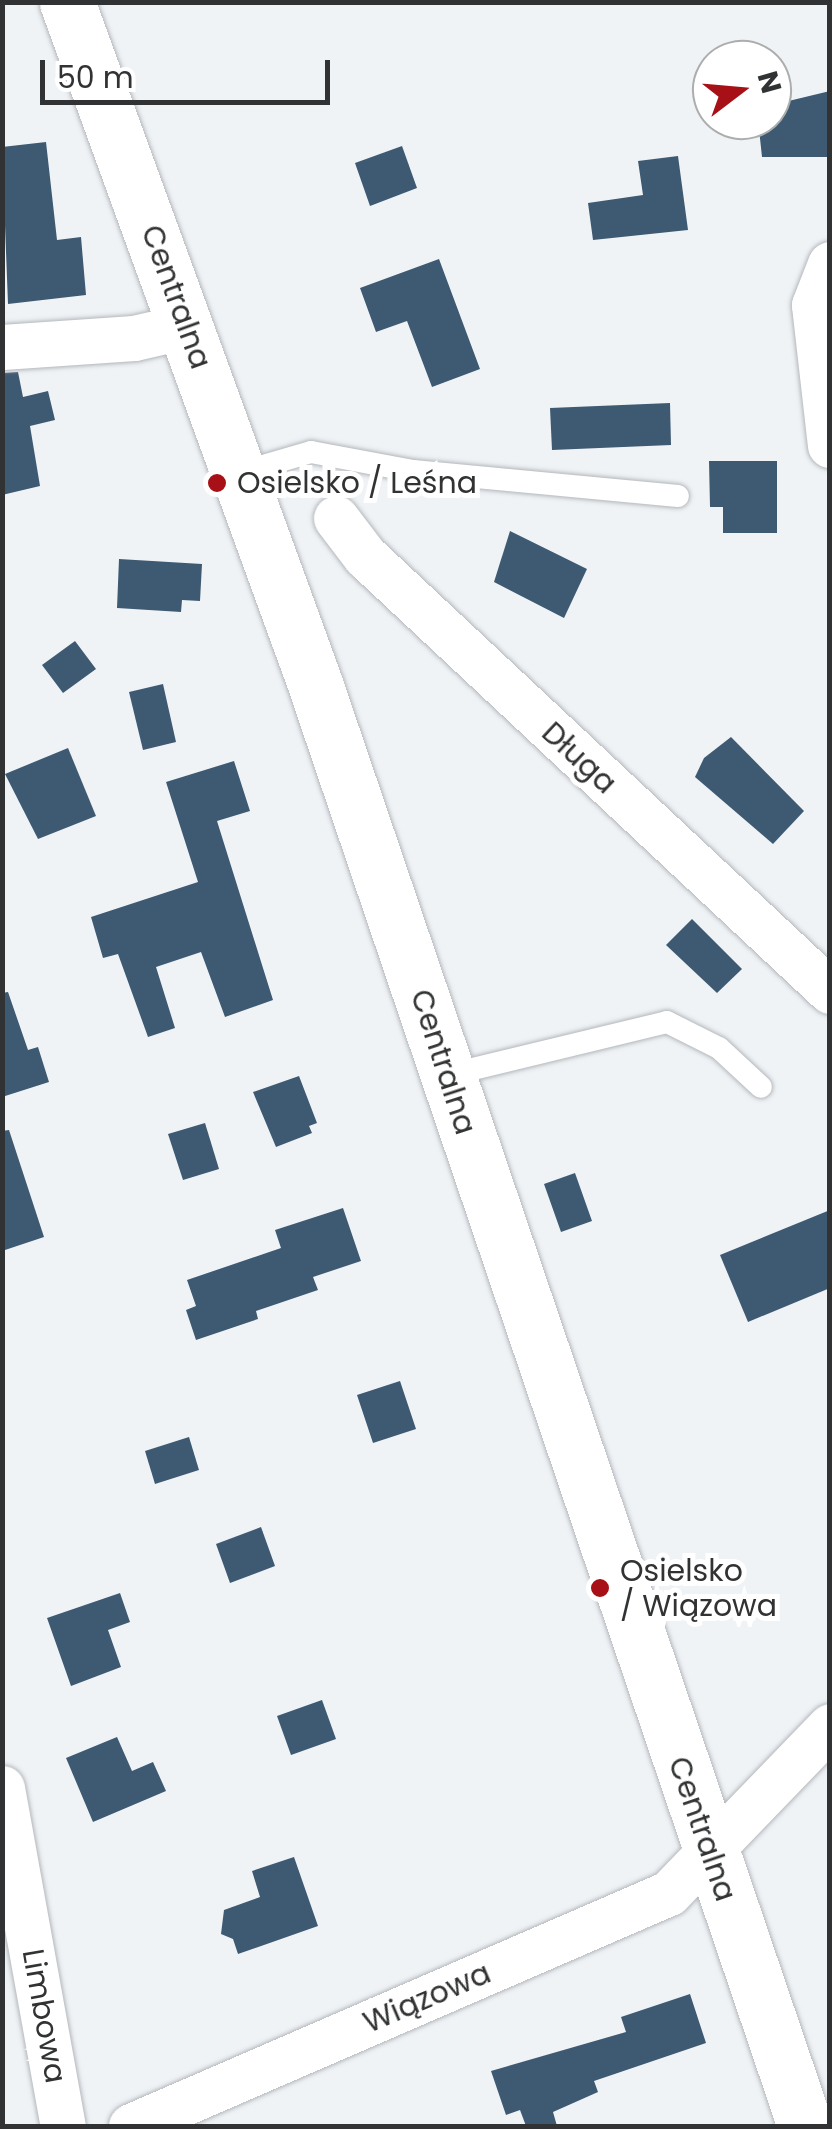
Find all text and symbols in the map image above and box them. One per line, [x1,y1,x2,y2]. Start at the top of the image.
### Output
scale bar [45,40,335,102]
north arrow [692,40,792,140]
text: 50 m [57,56,134,99]
text: N [748,67,791,98]
street label: Centralna [133,220,219,374]
place label: Osielsko / Leśna [237,465,477,501]
marker: Osielsko / Leśna [206,472,228,494]
street label: Długa [534,715,624,801]
street label: Centralna [403,985,483,1139]
place label: Osielsko / Wiązowa [620,1553,777,1624]
marker: Osielsko / Wiązowa [589,1577,611,1599]
street label: Centralna [661,1752,743,1906]
street label: Limbowa [15,1946,73,2086]
street label: Wiązowa [358,1955,496,2041]

